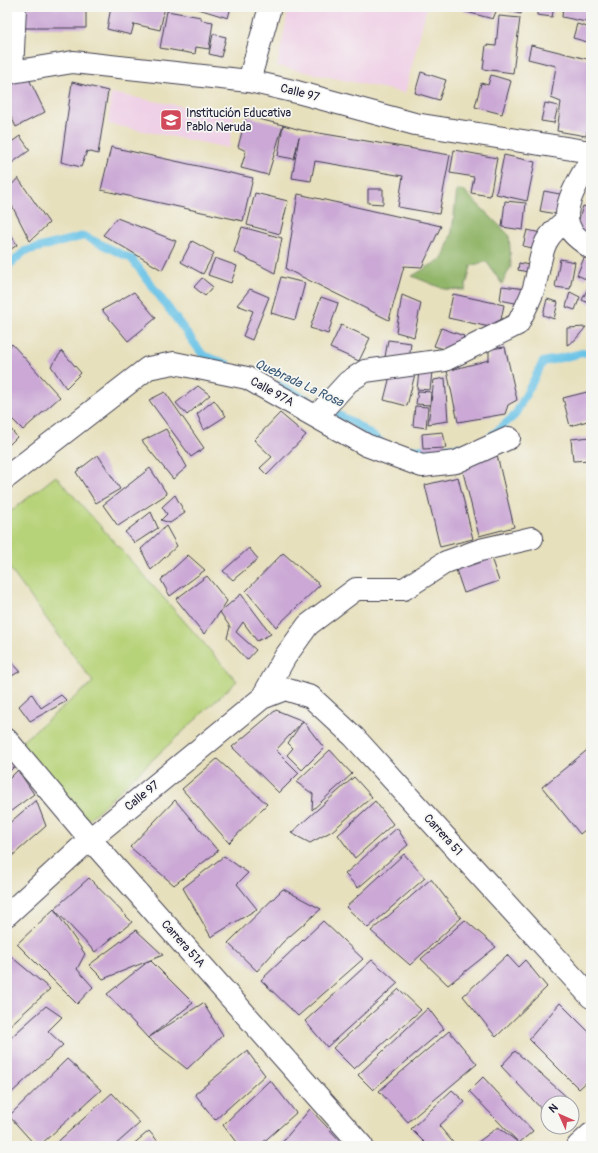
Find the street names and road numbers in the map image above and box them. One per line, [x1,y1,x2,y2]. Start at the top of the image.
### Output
street label: Calle 97 [279,81,322,105]
street label: Calle 97A [248,374,297,410]
street label: Calle 97 [122,777,163,814]
street label: Carrera 51 [420,811,466,859]
street label: Carrera 51A [158,917,208,971]

